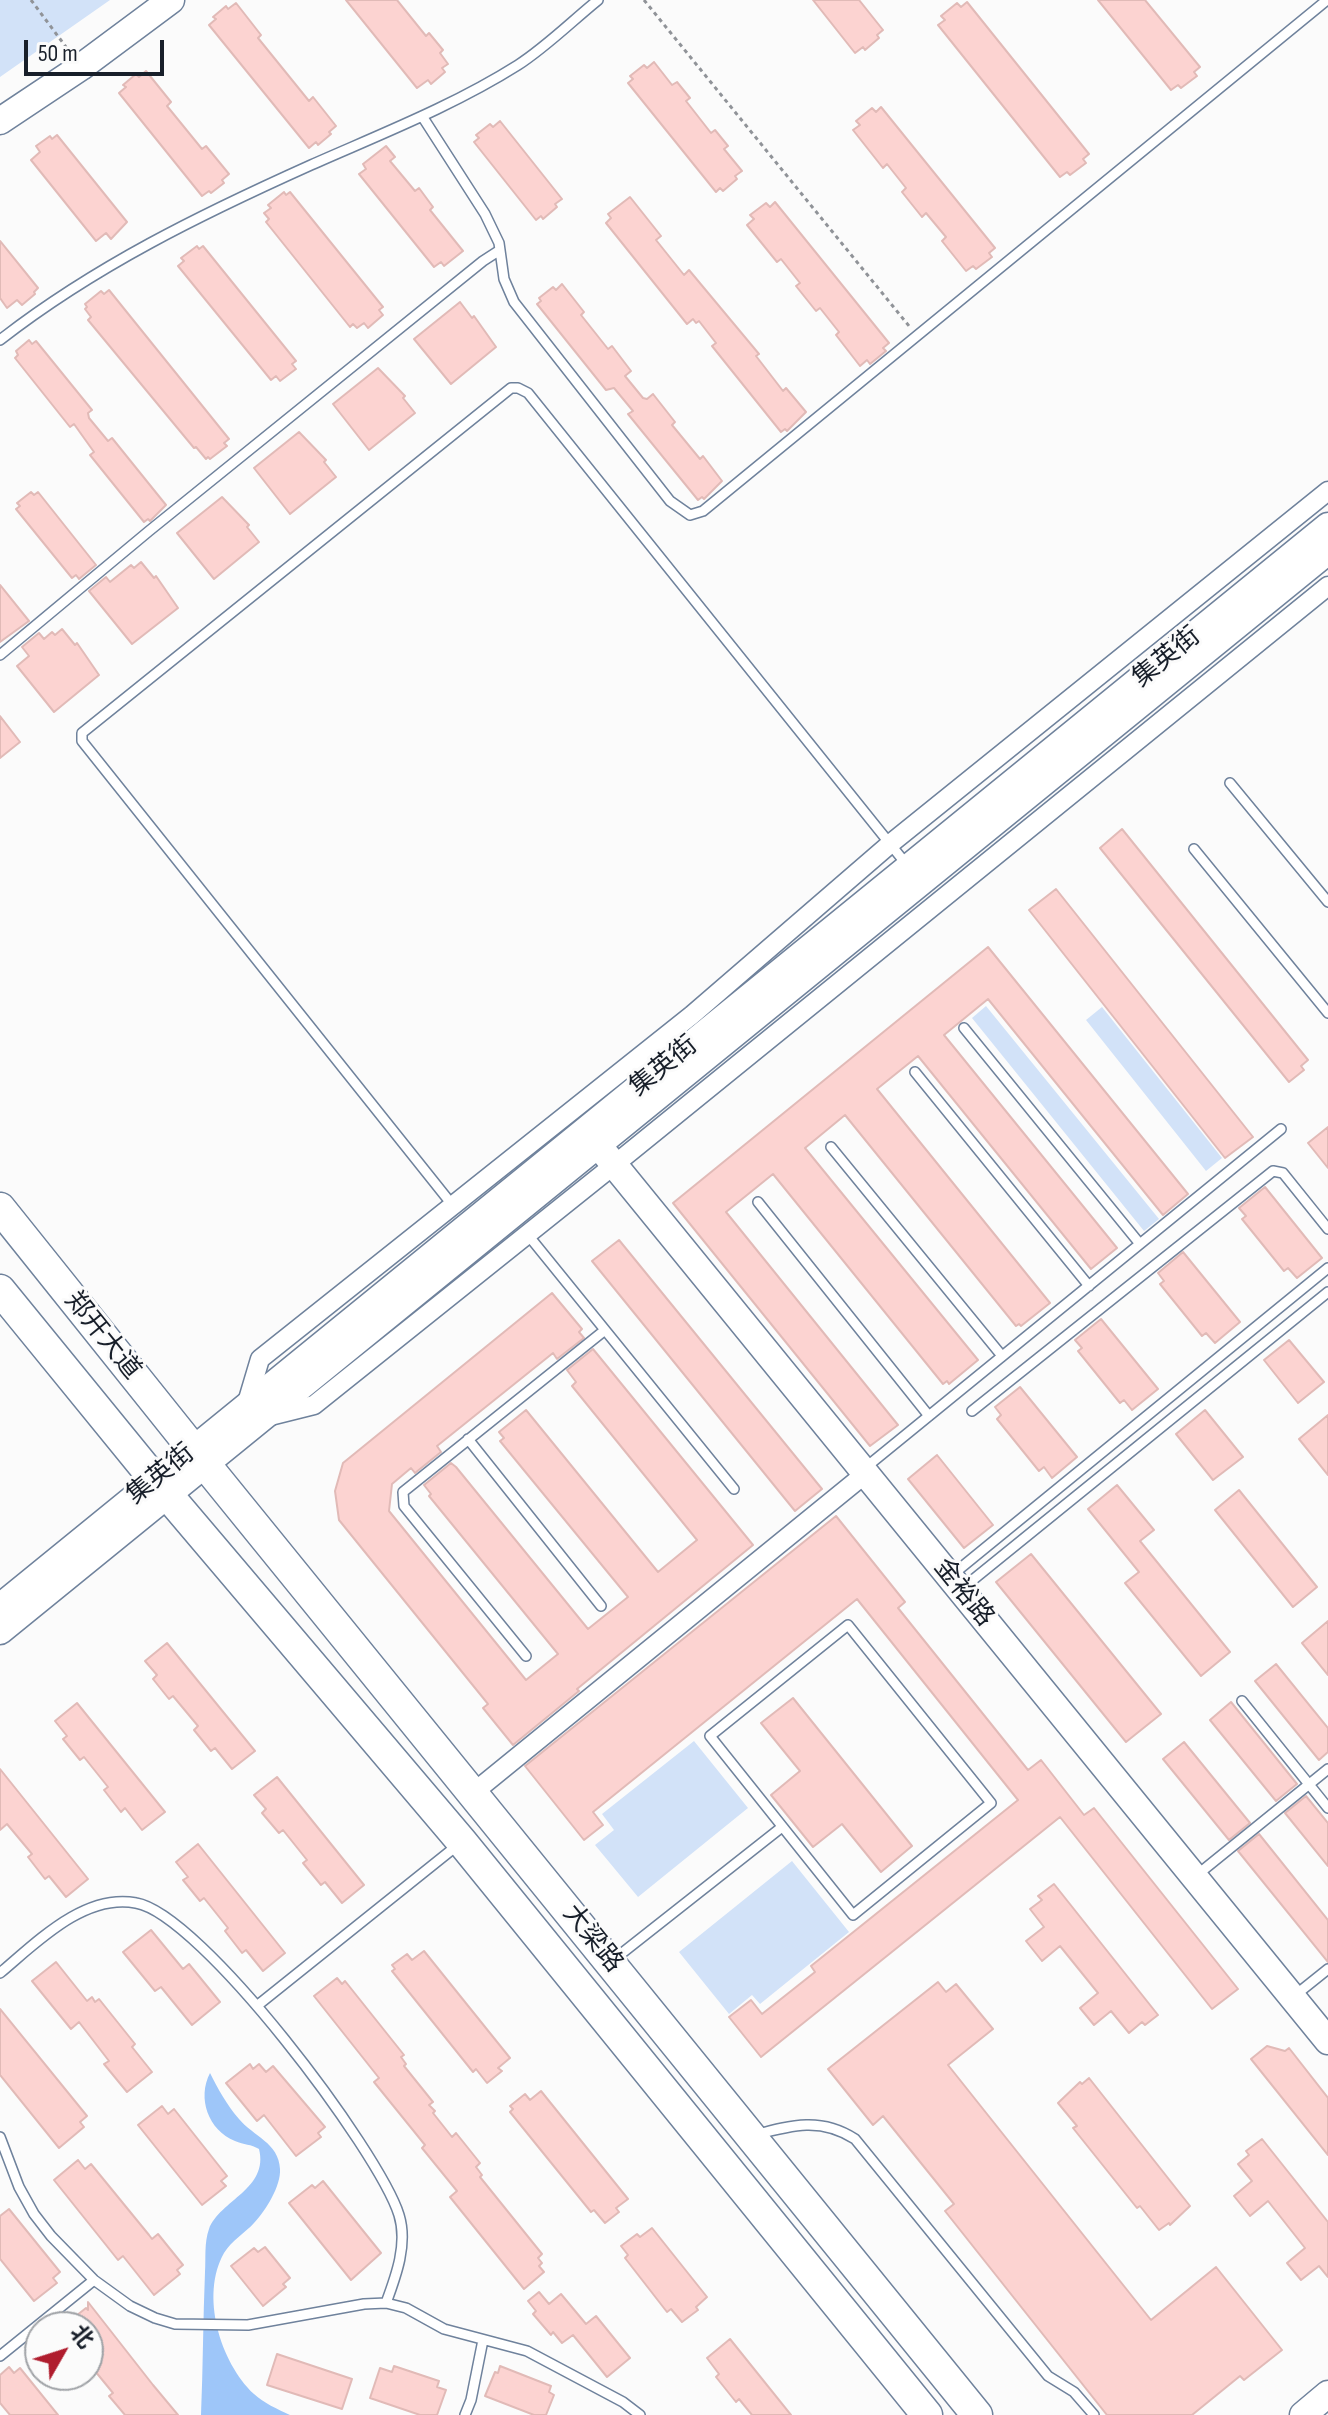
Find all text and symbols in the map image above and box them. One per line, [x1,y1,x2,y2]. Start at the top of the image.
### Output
scale bar [28,24,168,74]
text: 50 m [38,39,78,68]
street label: 集英街 [1127,621,1207,695]
street label: 集英街 [624,1030,704,1104]
street label: 郑开大道 [57,1286,147,1386]
street label: 集英街 [121,1438,201,1512]
street label: 金裕路 [926,1553,1000,1633]
street label: 大梁路 [555,1899,629,1979]
north arrow [24,2311,104,2391]
text: 北 [64,2320,99,2354]

